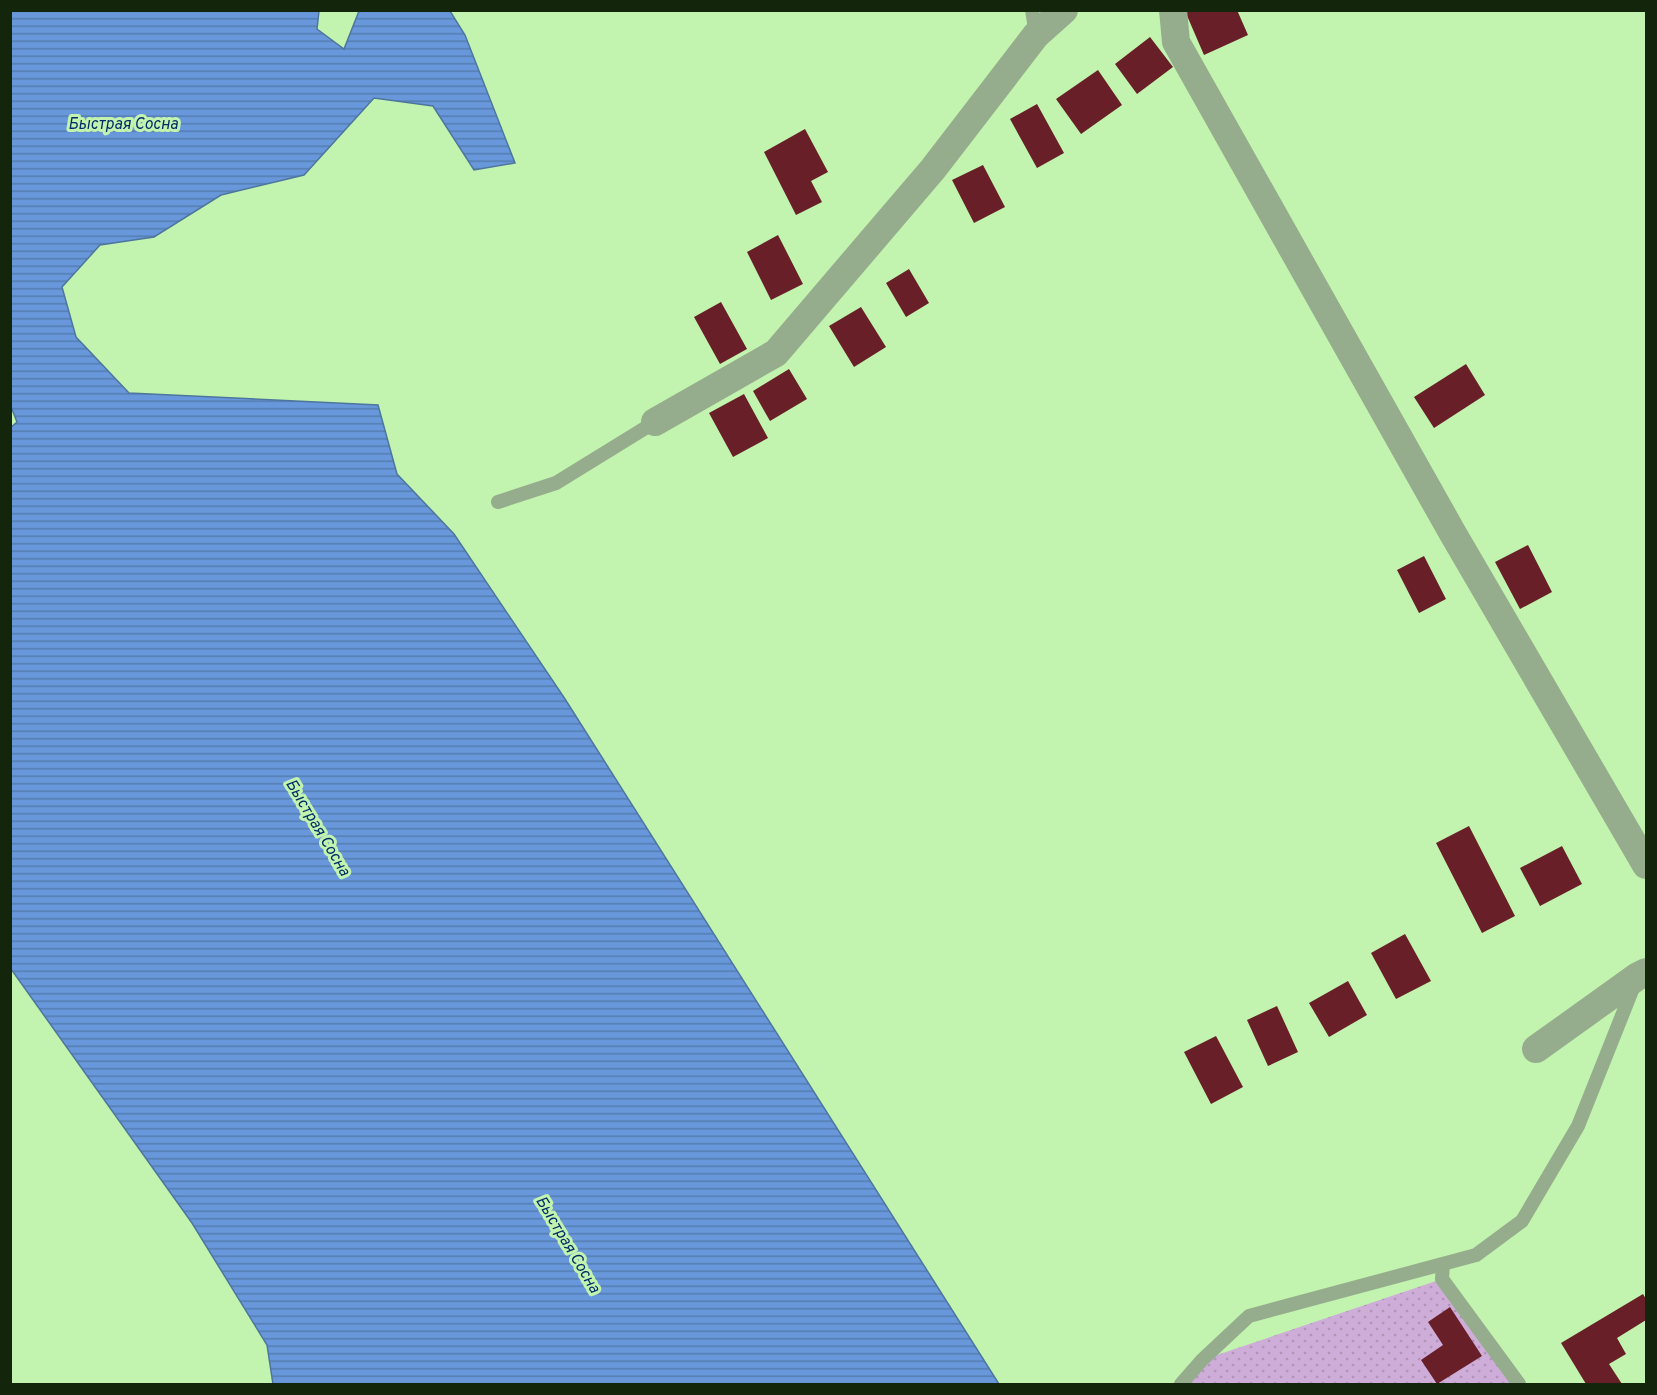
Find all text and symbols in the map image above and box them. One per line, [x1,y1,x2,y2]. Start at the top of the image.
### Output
water label: Быстрая Сосна [68,115,179,135]
water label: Быстрая Сосна [280,776,355,881]
water label: Быстрая Сосна [530,1193,605,1298]

